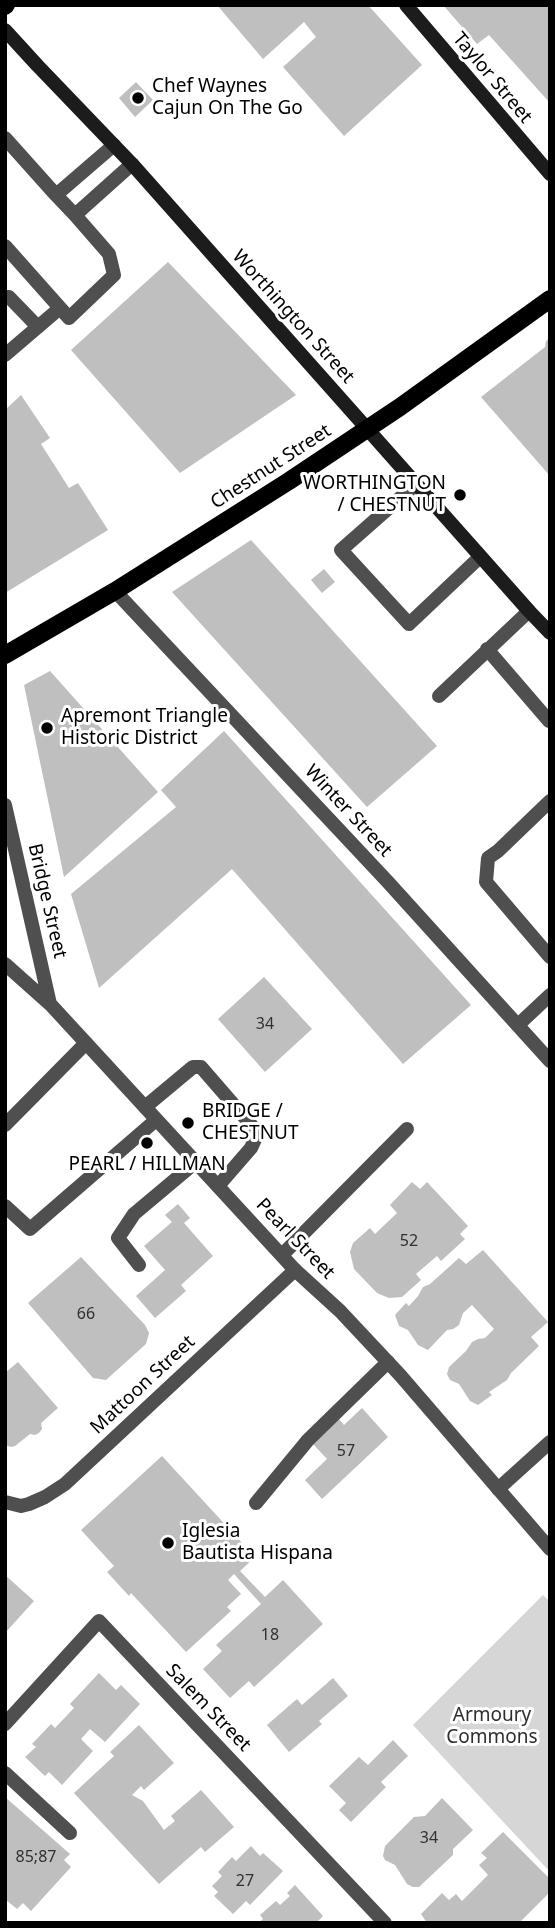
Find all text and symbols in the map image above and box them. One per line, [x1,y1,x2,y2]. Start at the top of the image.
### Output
street label: Taylor Street [447,28,537,128]
place label: Chef Waynes Cajun On The Go [152,76,303,120]
marker: Chef Waynes Cajun On The Go [130,90,146,106]
street label: Worthington Street [227,246,359,388]
street label: Chestnut Street [207,420,335,514]
place label: WORTHINGTON / CHESTNUT [303,473,446,517]
marker: WORTHINGTON / CHESTNUT [452,487,468,503]
place label: Apremont Triangle Historic District [61,706,228,750]
marker: Apremont Triangle Historic District [39,720,55,736]
street label: Winter Street [300,760,396,862]
street label: Bridge Street [23,841,71,961]
house number: 34 [256,1014,274,1034]
place label: BRIDGE / CHESTNUT [202,1101,299,1145]
marker: BRIDGE / CHESTNUT [180,1115,196,1131]
marker: PEARL / HILLMAN [139,1135,155,1151]
place label: PEARL / HILLMAN [68,1154,226,1176]
street label: Pearl Street [251,1194,339,1284]
house number: 52 [400,1231,418,1251]
house number: 66 [77,1304,95,1324]
street label: Mattoon Street [86,1331,200,1439]
house number: 57 [337,1441,355,1461]
place label: Iglesia Bautista Hispana [182,1521,333,1565]
marker: Iglesia Bautista Hispana [160,1535,176,1551]
house number: 18 [261,1625,279,1645]
street label: Salem Street [161,1660,255,1756]
park label: Armoury Commons [446,1705,538,1749]
house number: 34 [420,1828,438,1848]
house number: 85;87 [16,1847,56,1867]
house number: 27 [236,1871,254,1891]

